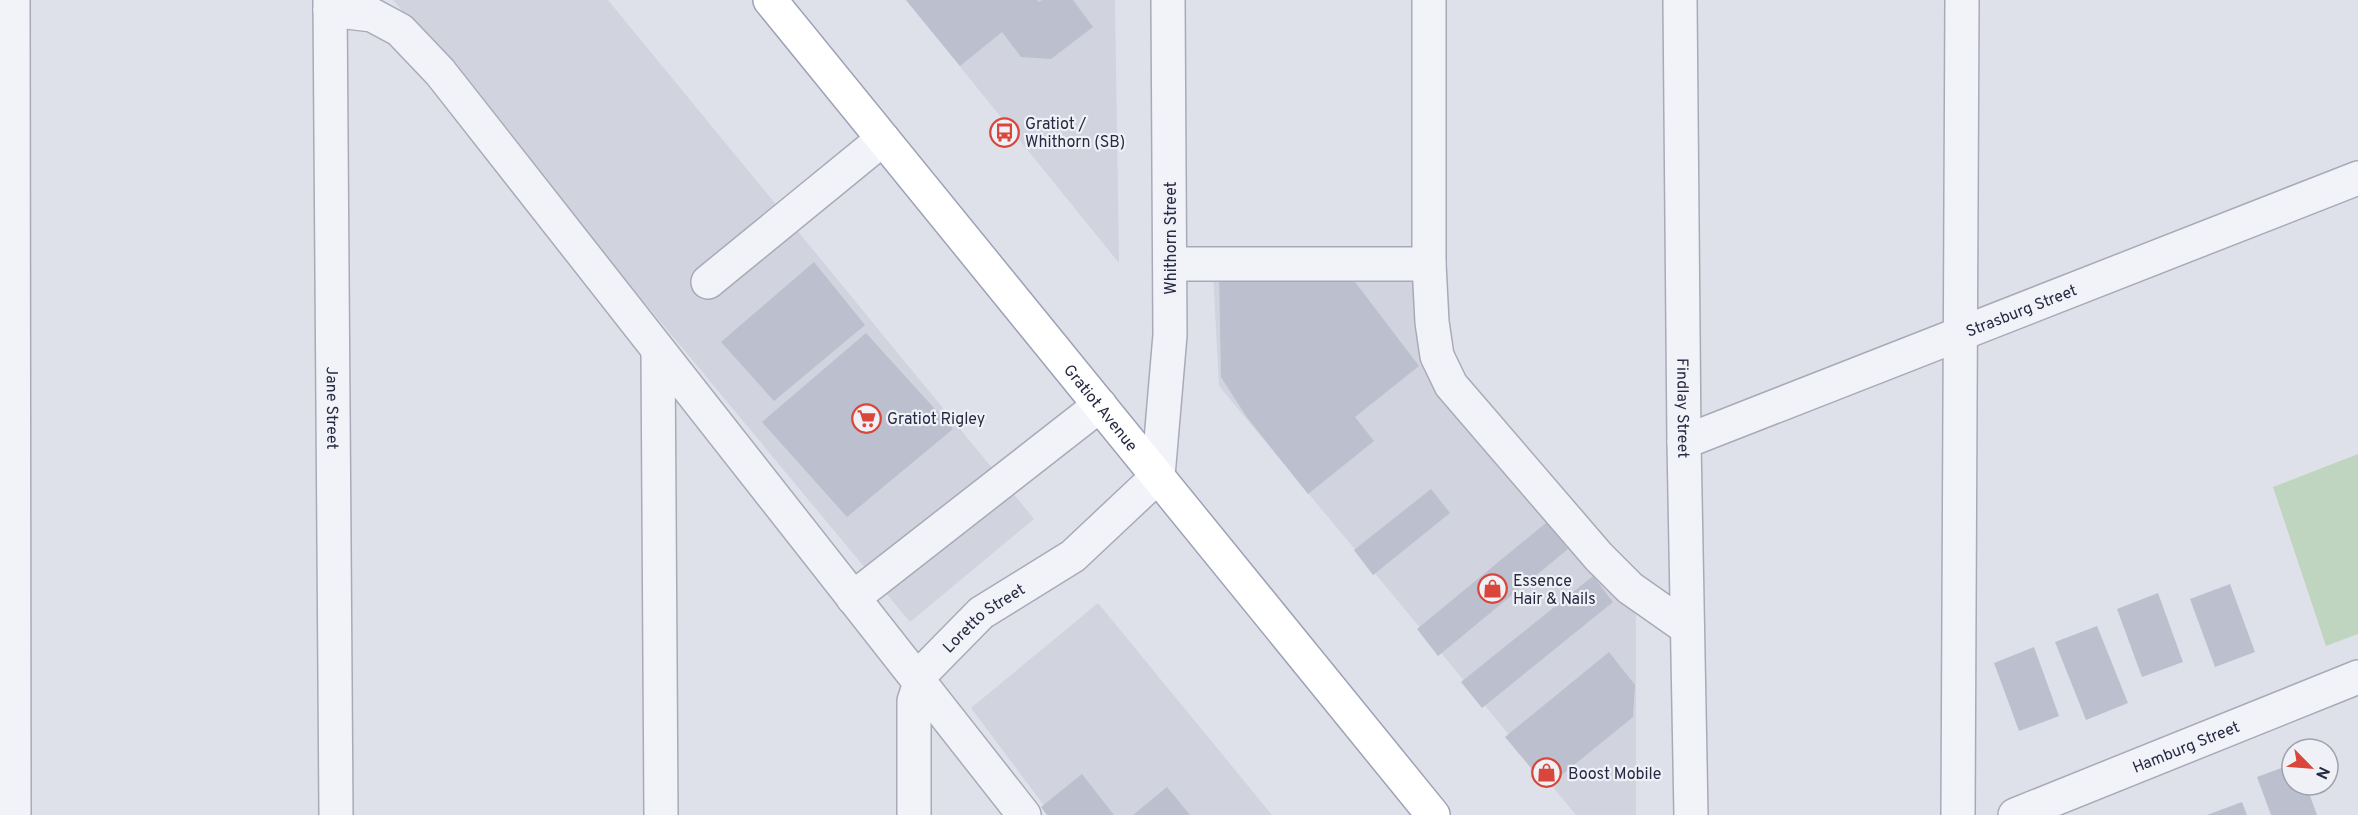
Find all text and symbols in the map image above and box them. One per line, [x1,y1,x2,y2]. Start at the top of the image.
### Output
place label: Gratiot / Whithorn (SB) [1025,115,1125,153]
bus stop icon: Gratiot / Whithorn (SB) [988,116,1020,148]
street label: Whithorn Street [1162,181,1182,295]
street label: Strasburg Street [1963,281,2080,343]
street label: Findlay Street [1671,358,1692,458]
street label: Gratiot Avenue [1058,361,1141,456]
street label: Jane Street [321,366,341,450]
supermarket icon: Gratiot Rigley [850,402,882,434]
place label: Gratiot Rigley [887,410,985,430]
place label: Essence Hair & Nails [1513,572,1596,610]
shop icon: Essence Hair & Nails [1476,573,1508,605]
street label: Loretto Street [939,580,1029,658]
street label: Hamburg Street [2130,718,2243,779]
north arrow [2280,737,2340,797]
shop icon: Boost Mobile [1531,757,1563,789]
text: N [2310,763,2333,782]
place label: Boost Mobile [1568,765,1661,785]

